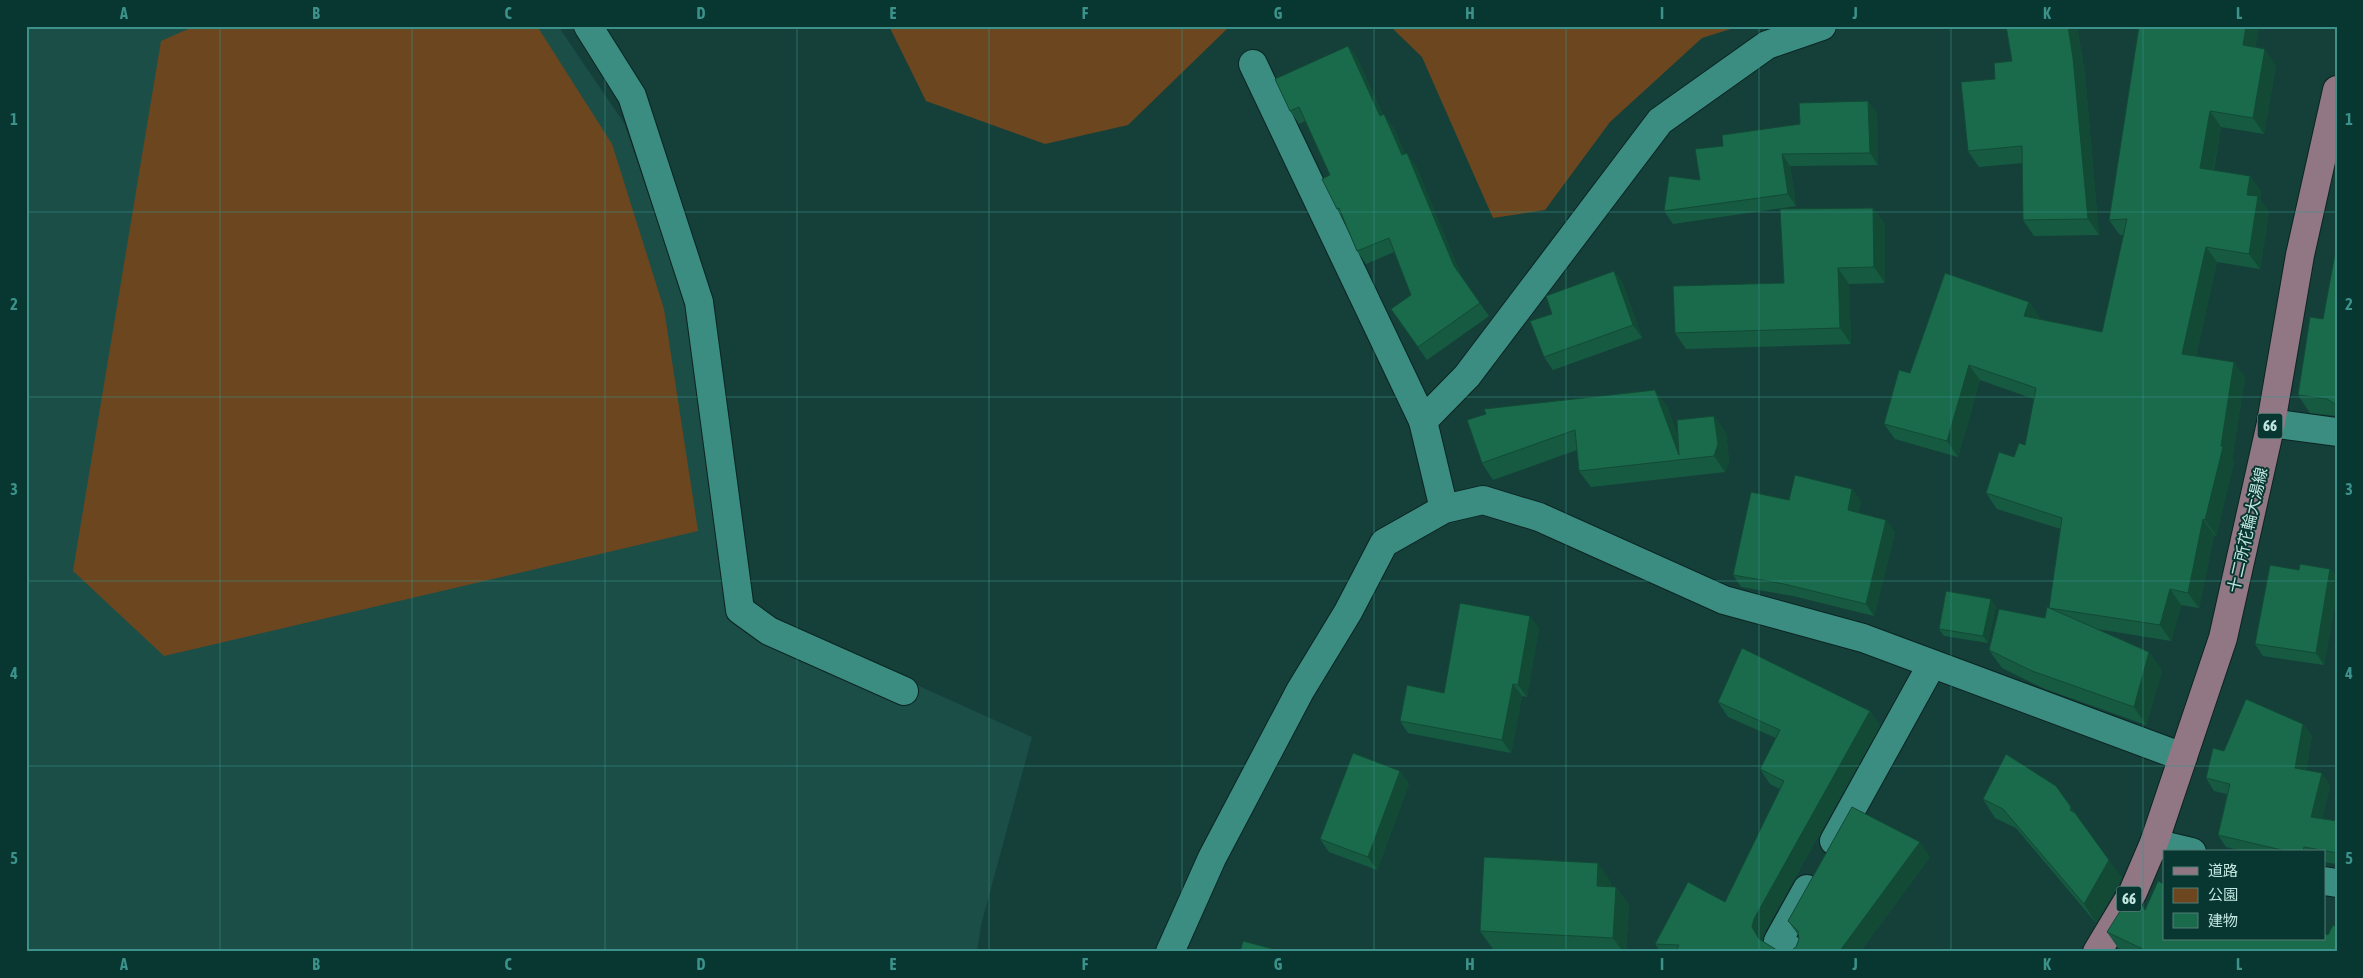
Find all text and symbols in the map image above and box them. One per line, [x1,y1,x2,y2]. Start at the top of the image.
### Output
text: A [119,4,128,22]
text: B [312,4,320,22]
text: C [504,4,512,22]
text: D [697,4,706,22]
text: E [890,4,897,22]
text: F [1082,4,1089,22]
text: G [1274,4,1283,22]
text: H [1465,4,1475,22]
text: I [1660,4,1664,22]
text: J [1851,4,1858,22]
text: K [2043,4,2051,22]
text: L [2236,4,2243,22]
text: 1 [10,110,18,128]
text: 1 [2345,110,2353,128]
text: 2 [10,295,18,313]
text: 2 [2345,295,2353,313]
road number: 66 [2258,414,2282,438]
street label: 十二所花輪大湯線 [2224,466,2270,594]
text: 3 [10,480,18,498]
text: 3 [2345,480,2353,498]
text: 4 [9,664,18,682]
text: 4 [2344,664,2353,682]
text: 5 [10,849,18,867]
text: 5 [2345,849,2353,867]
legend [2163,850,2326,940]
text: 道路 [2208,862,2238,879]
road number: 66 [2116,886,2142,912]
text: 公園 [2208,886,2238,903]
text: 建物 [2208,912,2238,929]
text: A [119,955,128,973]
text: B [312,955,320,973]
text: C [504,955,512,973]
text: D [697,955,706,973]
text: E [890,955,897,973]
text: F [1082,955,1089,973]
text: G [1274,955,1283,973]
text: H [1465,955,1475,973]
text: I [1660,955,1664,973]
text: J [1851,955,1858,973]
text: K [2043,955,2051,973]
text: L [2236,955,2243,973]

